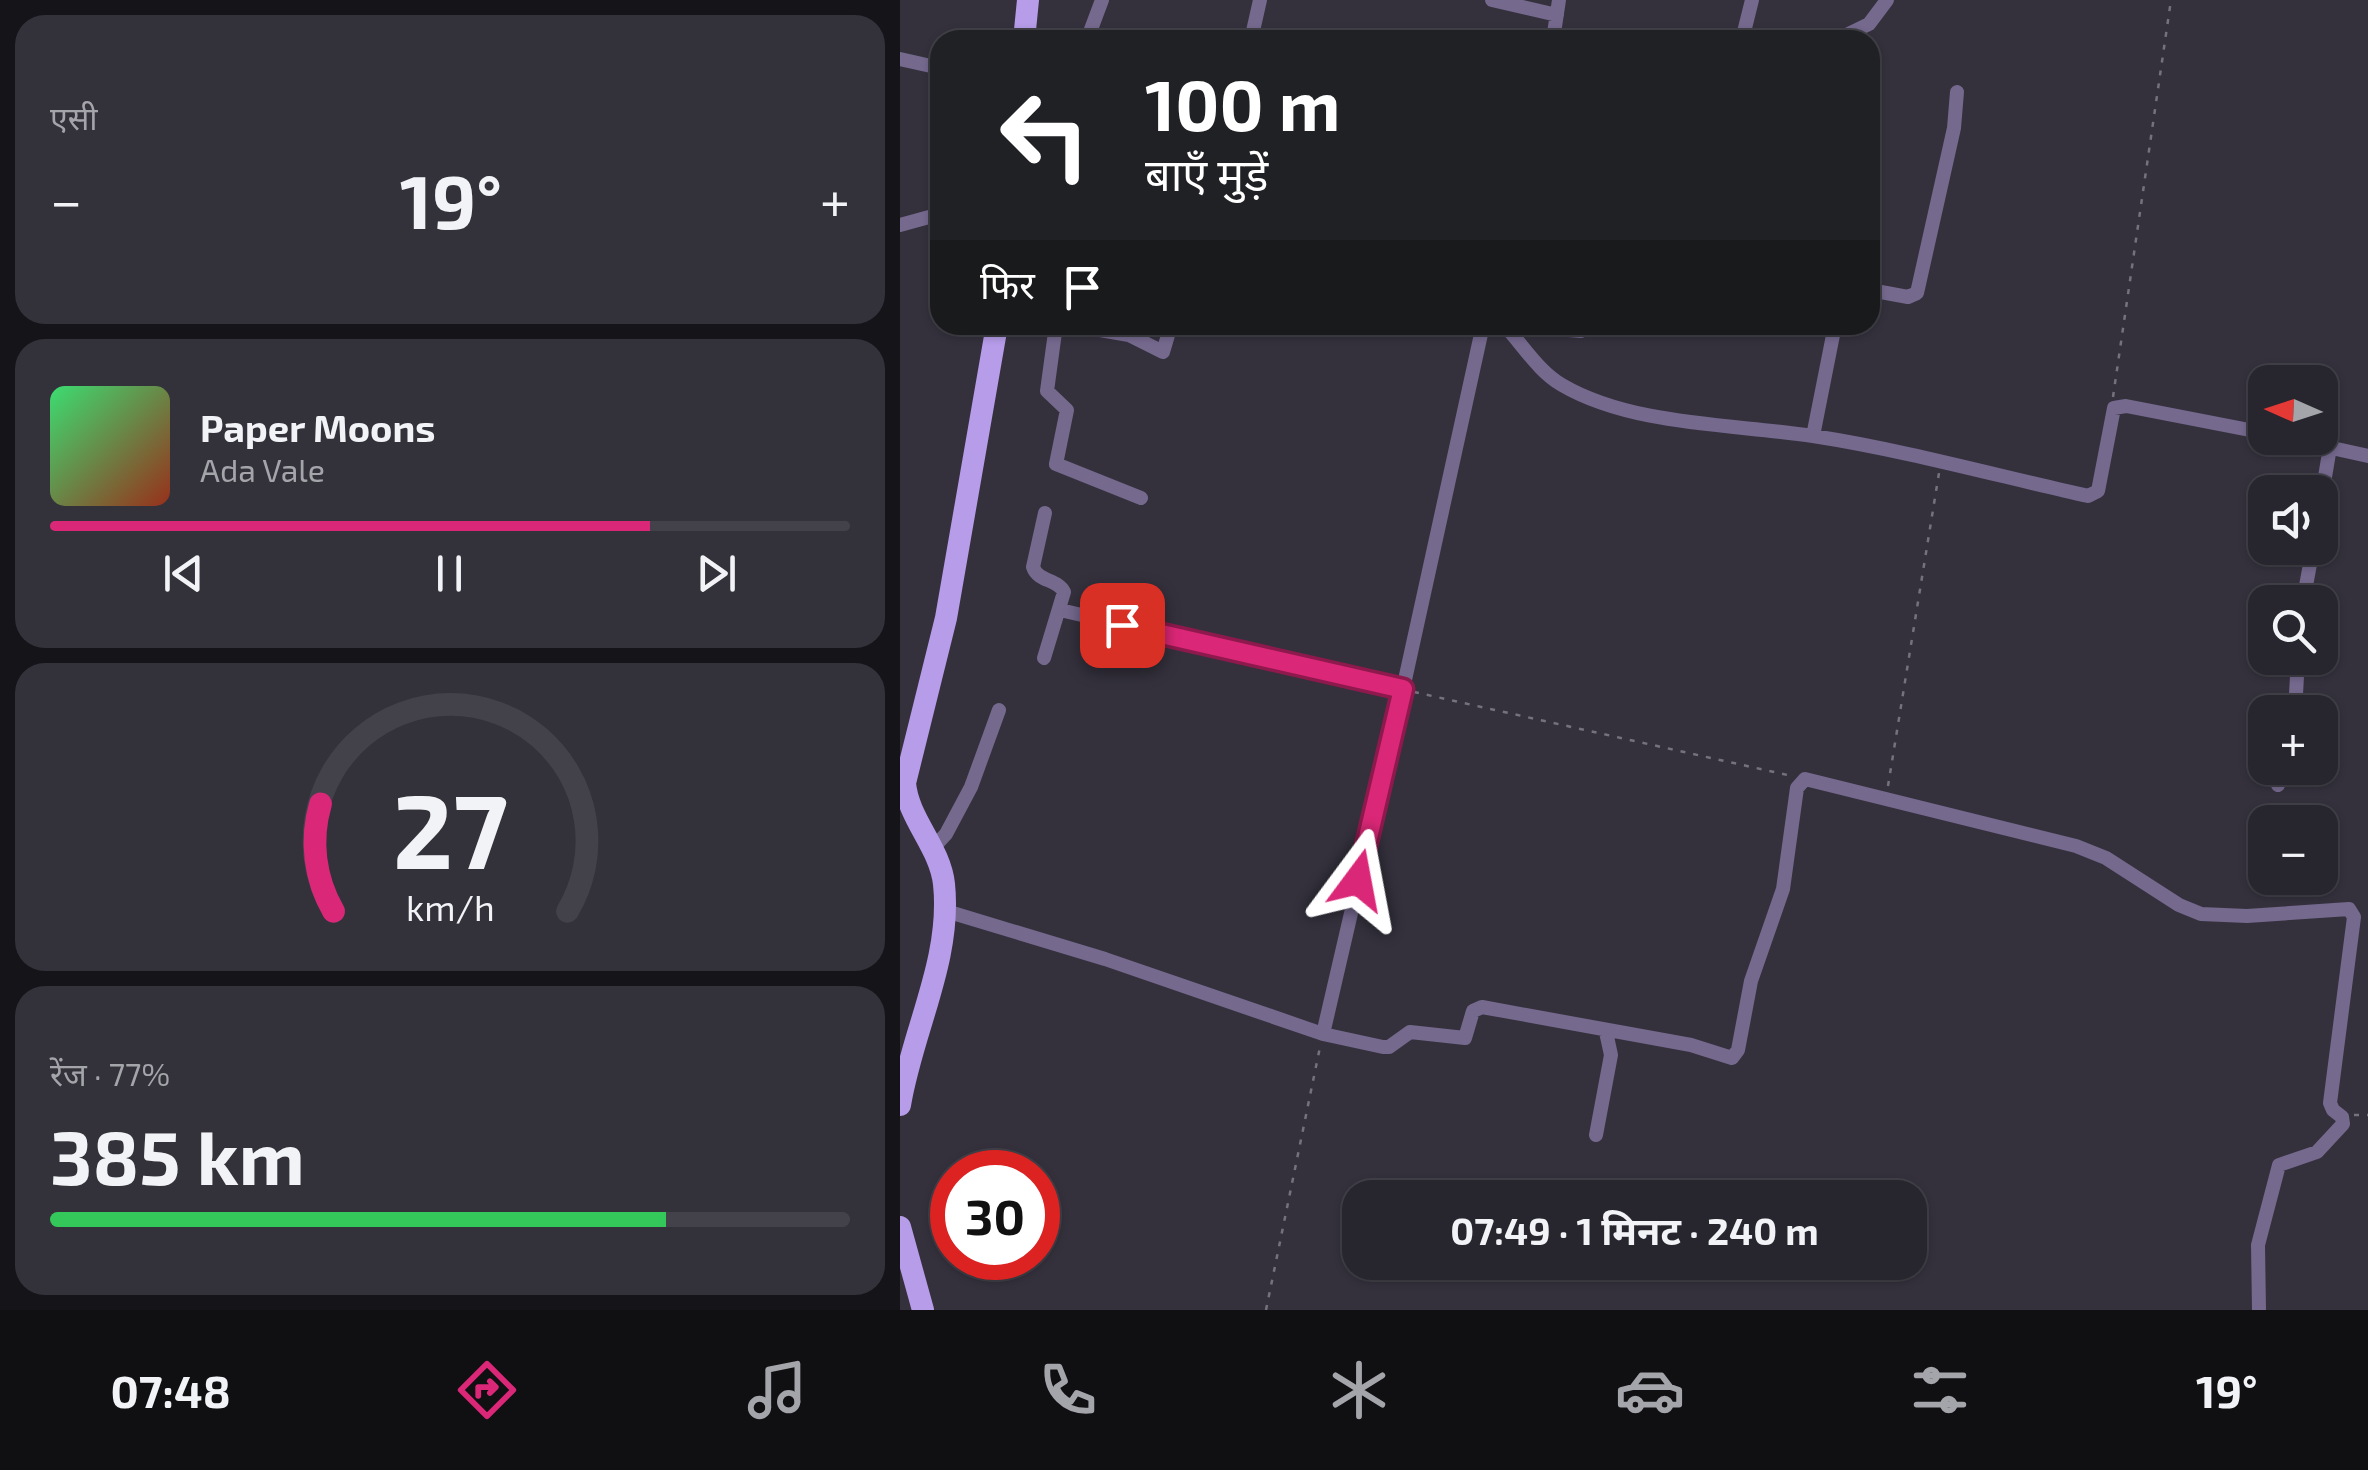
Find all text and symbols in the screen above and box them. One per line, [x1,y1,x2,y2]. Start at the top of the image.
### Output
text: 100 m [1145,61,1340,145]
icon: left [980,70,1110,200]
text: एसी [50,98,98,136]
text: बाएँ मुड़ें [1145,146,1268,200]
text: 19° [400,154,502,244]
text: − [50,166,82,232]
text: + [820,166,850,232]
icon: arrive [1055,260,1110,315]
text: फिर [980,261,1035,307]
north arrow [2248,365,2338,455]
map controls [2248,365,2338,895]
text: Paper Moons [200,404,436,450]
text: Ada Vale [200,450,325,488]
button: sound [2248,475,2338,565]
icon: previous [156,546,211,601]
icon: pause [422,546,477,601]
icon: next [689,546,744,601]
pin [1080,583,1165,668]
button: search [2248,585,2338,675]
icon: arrive [1095,598,1150,653]
button: + [2248,695,2338,785]
text: 27 [392,765,508,890]
button: − [2248,805,2338,895]
position arrow [1306,828,1410,932]
text: km/h [406,885,494,928]
text: रेंज · 77% [50,1054,170,1092]
text: 385 km [50,1110,305,1200]
speed limit sign: 30 [930,1150,1060,1280]
text: 07:49 · 1 मिनट · 240 m [1450,1207,1819,1253]
icon: directions [452,1355,522,1425]
icon: music [742,1355,812,1425]
icon: phone [1033,1355,1103,1425]
icon: climate [1324,1355,1394,1425]
icon: car [1615,1355,1685,1425]
icon: filters [1905,1355,1975,1425]
text: 07:48 [110,1363,231,1417]
text: 19° [2196,1363,2258,1417]

